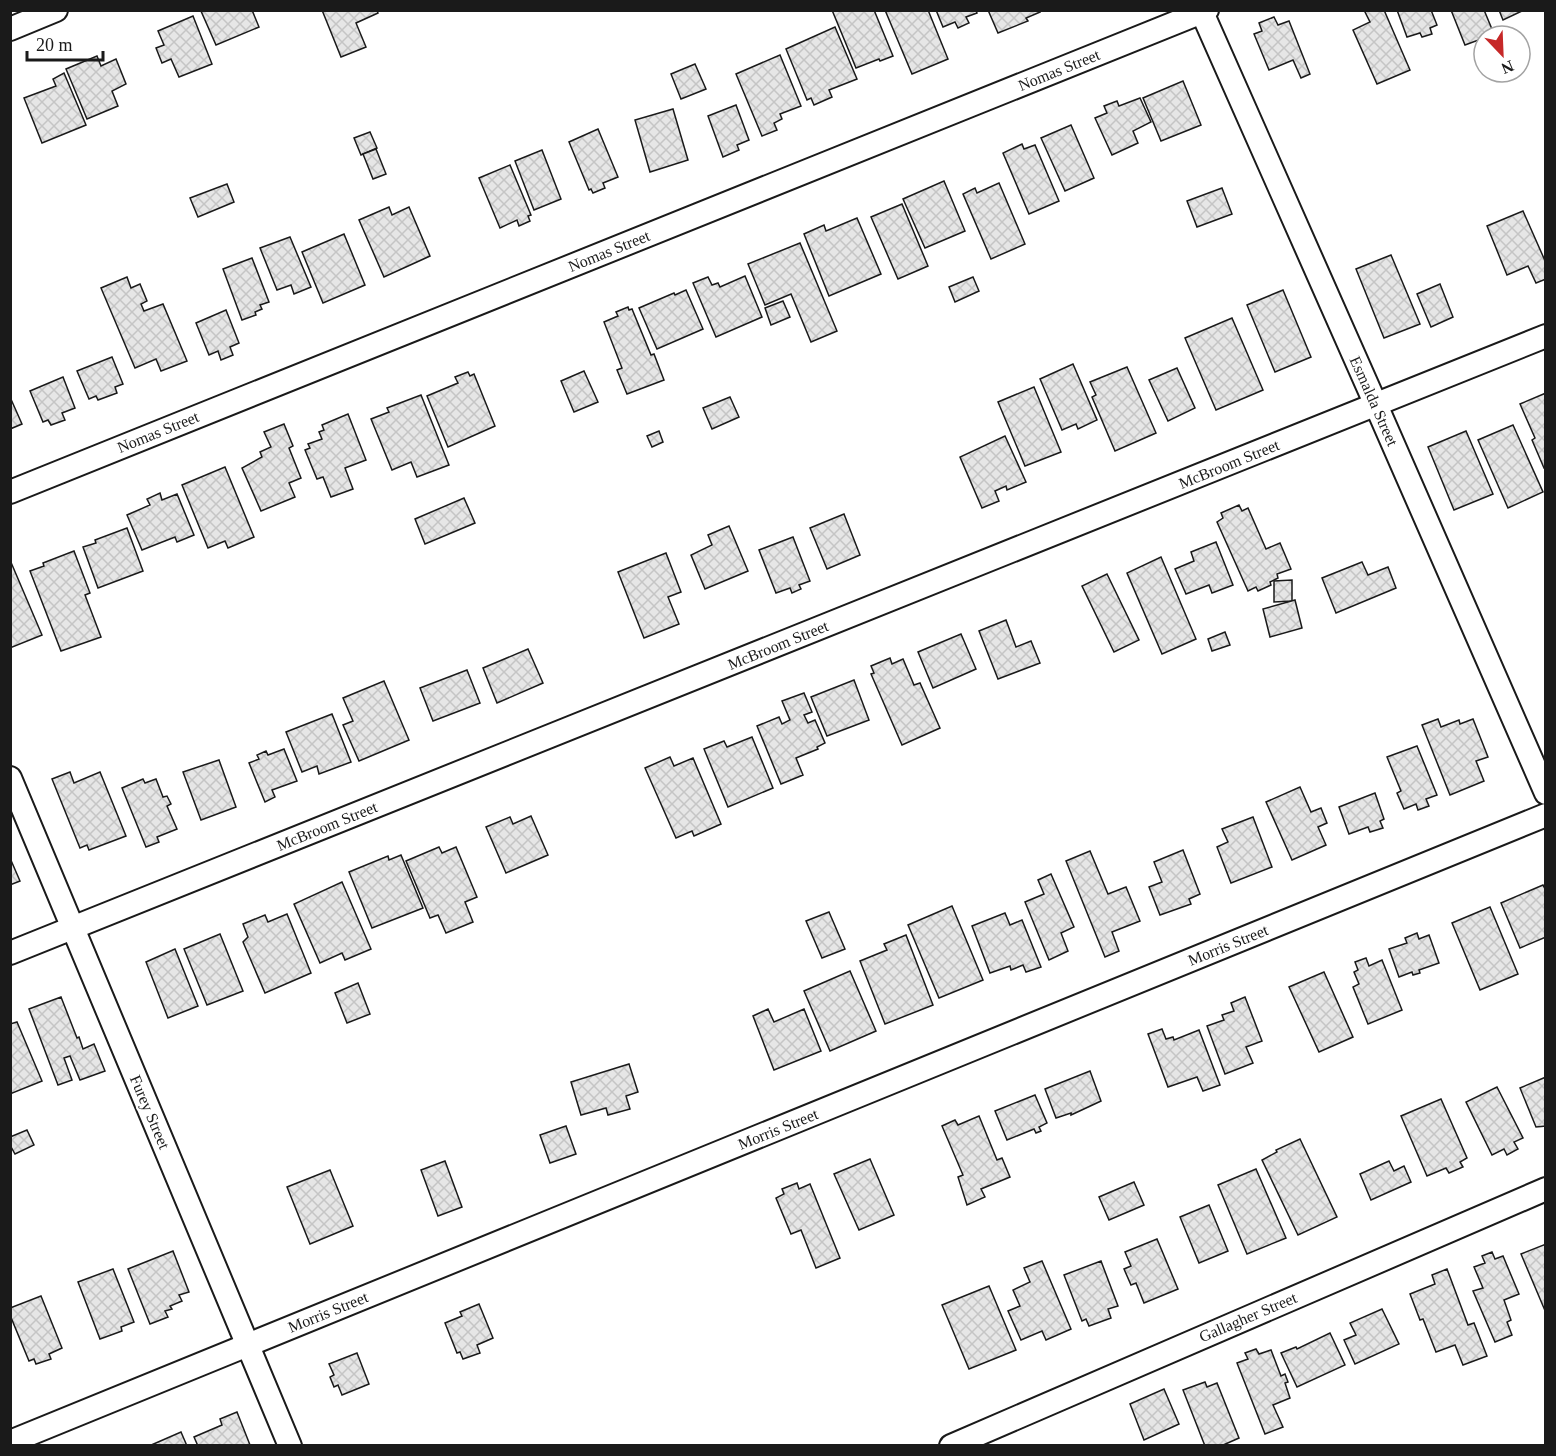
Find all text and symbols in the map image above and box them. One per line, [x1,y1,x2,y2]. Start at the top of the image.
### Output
scale bar [27,24,104,62]
north arrow [1472,24,1532,84]
text: 20 m [36,35,73,55]
street label: Nomas Street [1016,46,1103,94]
text: N [1499,57,1516,78]
street label: Nomas Street [566,227,653,275]
street label: Esmalda Street [1347,353,1402,449]
street label: Nomas Street [115,408,202,456]
street label: McBroom Street [1176,436,1282,492]
street label: McBroom Street [725,617,831,673]
street label: McBroom Street [274,798,380,854]
street label: Morris Street [1185,921,1271,969]
street label: Furey Street [126,1072,173,1152]
street label: Morris Street [735,1105,821,1153]
street label: Morris Street [285,1288,371,1336]
street label: Gallagher Street [1197,1289,1300,1346]

